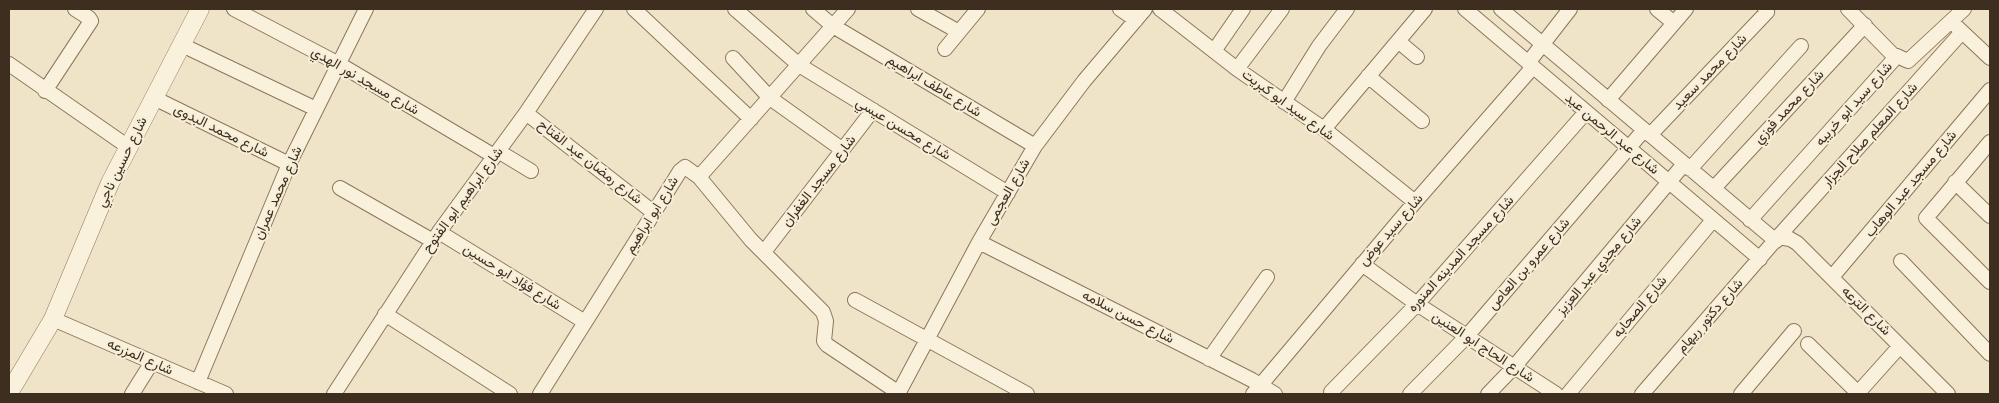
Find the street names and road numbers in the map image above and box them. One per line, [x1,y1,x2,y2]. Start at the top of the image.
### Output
street label: شارع محمد سعيد [1669,30,1751,114]
street label: شارع مسجد نور الهدي [308,43,422,119]
street label: شارع عاطف ابراهيم [884,51,984,121]
street label: شارع سيد ابو خريبه [1812,58,1896,150]
street label: شارع سيد ابو كبريت [1238,66,1338,144]
street label: شارع محمد فوزي [1750,66,1828,148]
street label: شارع المعلم صلاح الجزار [1819,79,1921,191]
street label: شارع عبد الرحمن عيد [1562,90,1662,178]
street label: شارع محسن عيسي [853,94,953,164]
street label: شارع محمد البدوى [171,101,271,161]
street label: شارع حسين ناجي [93,114,151,210]
street label: شارع رمضان عبد الفتاح [534,116,646,208]
street label: شارع مسجد عبد الوهاب [1861,127,1961,241]
street label: شارع مسجد الغفران [778,132,860,230]
street label: شارع محمد عمران [250,144,306,242]
street label: شارع ابراهيم ابو الفتوح [419,144,507,256]
street label: شارع العجمى [982,156,1034,228]
street label: شارع ابو ابراهيم [622,173,682,257]
street label: شارع سيد عوض [1355,190,1427,270]
street label: شارع مسجد المدينه المنوره [1404,192,1518,316]
street label: شارع مجدي عبد العزيز [1553,213,1645,319]
street label: شارع عمرو بن العاص [1484,214,1574,314]
street label: شارع فؤاد ابو حسين [460,240,564,314]
street label: شارع الصحابه [1609,273,1671,341]
street label: شارع دكتور ريهام [1673,275,1747,357]
street label: شارع الترعه [1838,283,1894,339]
street label: شارع حسن سلامه [1079,287,1177,347]
street label: شارع الحاج ابو العنين [1429,308,1537,386]
street label: شارع المزرعه [104,335,176,379]

